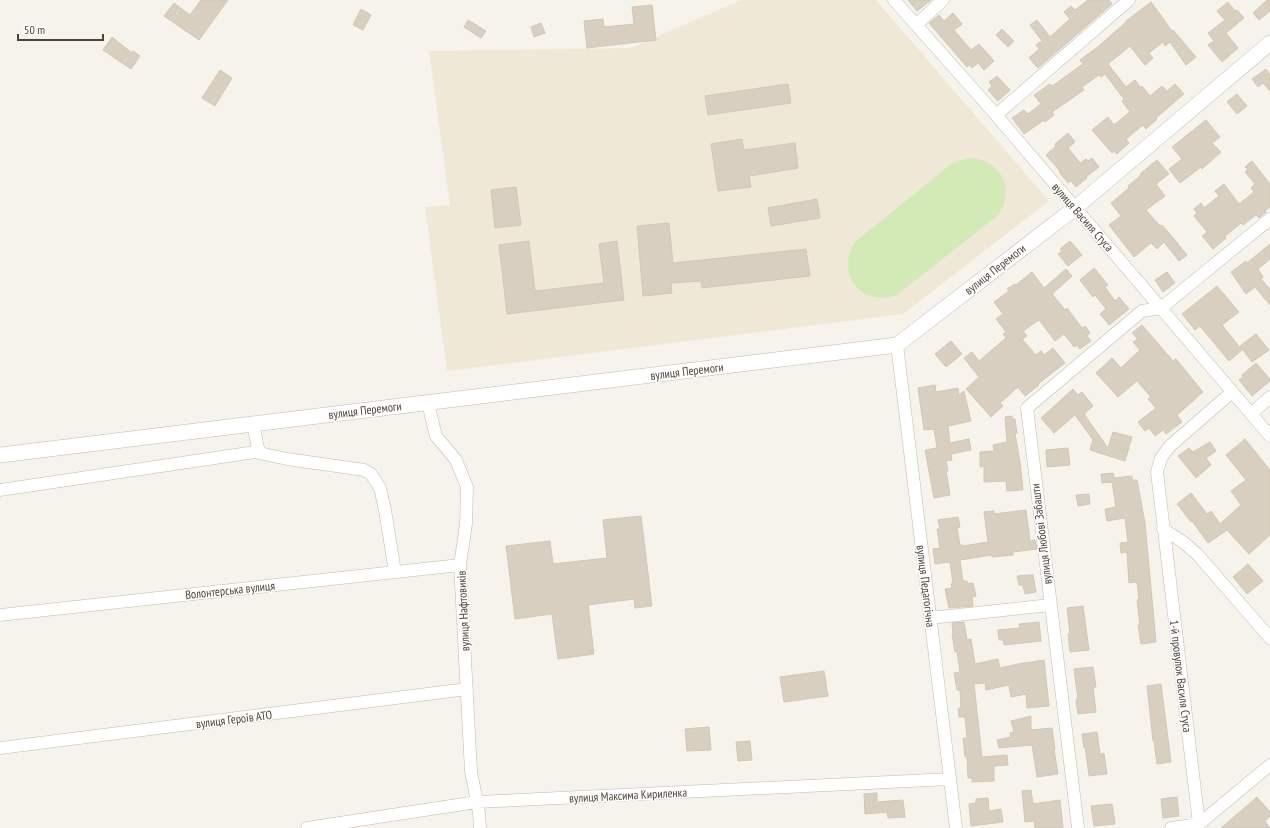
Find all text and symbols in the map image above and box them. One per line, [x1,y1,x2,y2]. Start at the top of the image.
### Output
scale bar [18,16,103,42]
text: 50 m [24,22,45,37]
street label: вулиця Василя Стуса [1049,180,1117,255]
street label: вулиця Перемоги [961,240,1029,298]
street label: вулиця Перемоги [650,359,724,383]
street label: вулиця Перемоги [328,398,402,422]
street label: вулиця Любові Забашти [1027,483,1055,585]
street label: вулиця Педагогічна [914,544,938,628]
street label: вулиця Нафтовиків [453,570,473,652]
street label: Волонтерська вулиця [184,578,276,602]
street label: 1-й провулок Василя Стуса [1167,619,1195,733]
street label: вулиця Героїв АТО [195,707,273,731]
street label: вулиця Максима Кириленка [569,784,688,806]

